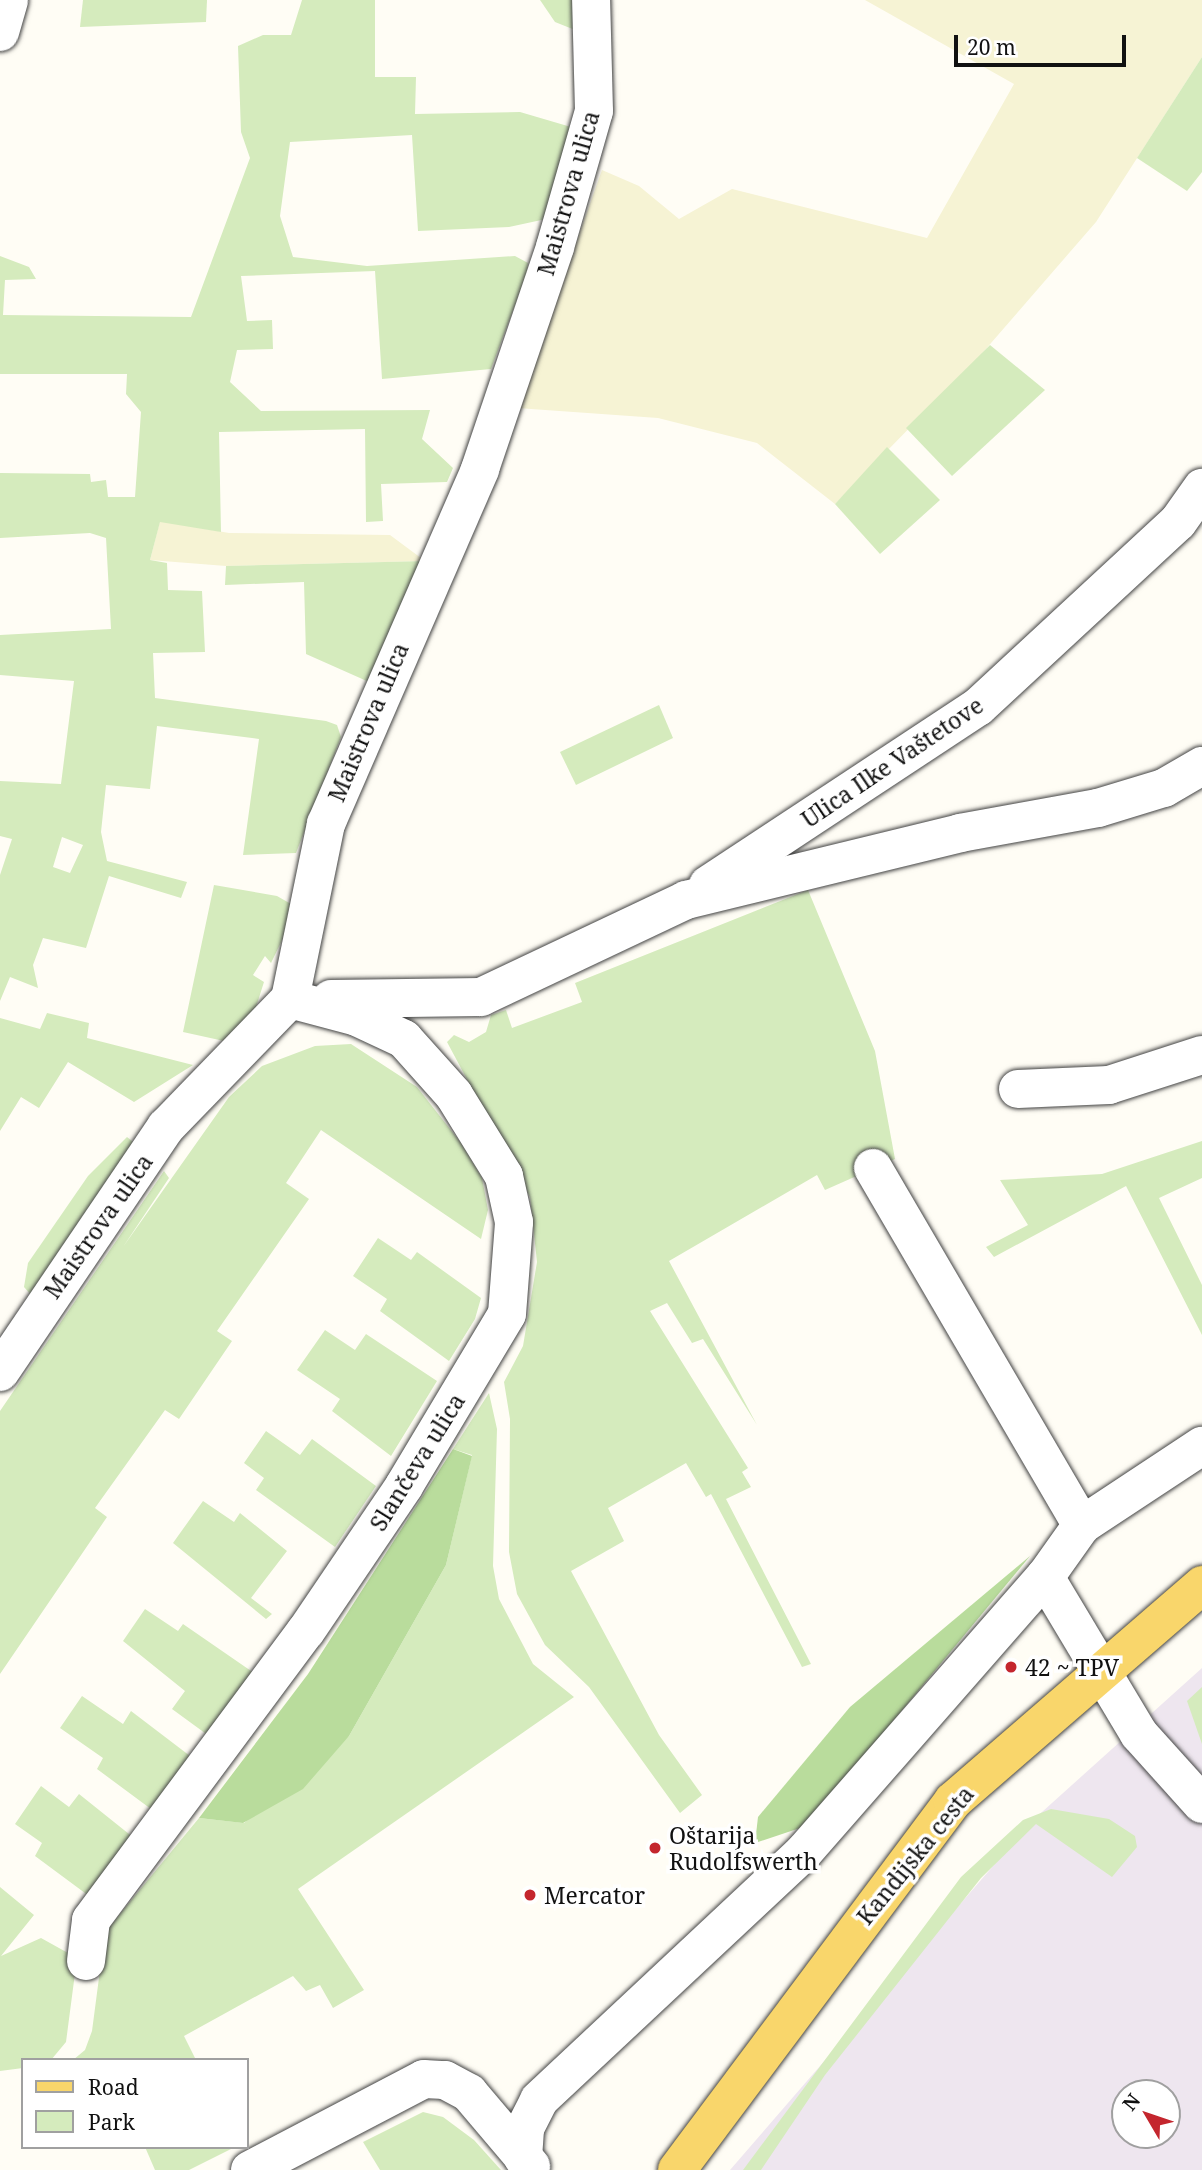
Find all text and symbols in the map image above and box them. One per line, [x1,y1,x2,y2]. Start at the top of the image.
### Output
scale bar [957,21,1128,65]
text: 20 m [967,33,1016,61]
street label: Maistrova ulica [531,107,605,279]
street label: Maistrova ulica [322,638,414,806]
street label: Ulica Ilke Vaštetove [796,691,988,833]
street label: Maistrova ulica [38,1148,158,1304]
street label: Slančeva ulica [364,1388,470,1536]
place label: 42 ~ TPV [1025,1653,1119,1681]
marker: 42 ~ TPV [1003,1659,1019,1675]
street label: Kandijska cesta [851,1780,979,1930]
place label: Oštarija Rudolfswerth [669,1821,818,1875]
marker: Oštarija Rudolfswerth [647,1840,663,1856]
place label: Mercator [544,1881,645,1909]
marker: Mercator [522,1887,538,1903]
legend [21,2058,248,2149]
text: Road [88,2073,139,2101]
north arrow [1111,2079,1181,2149]
text: N [1116,2088,1146,2116]
text: Park [88,2108,135,2136]

